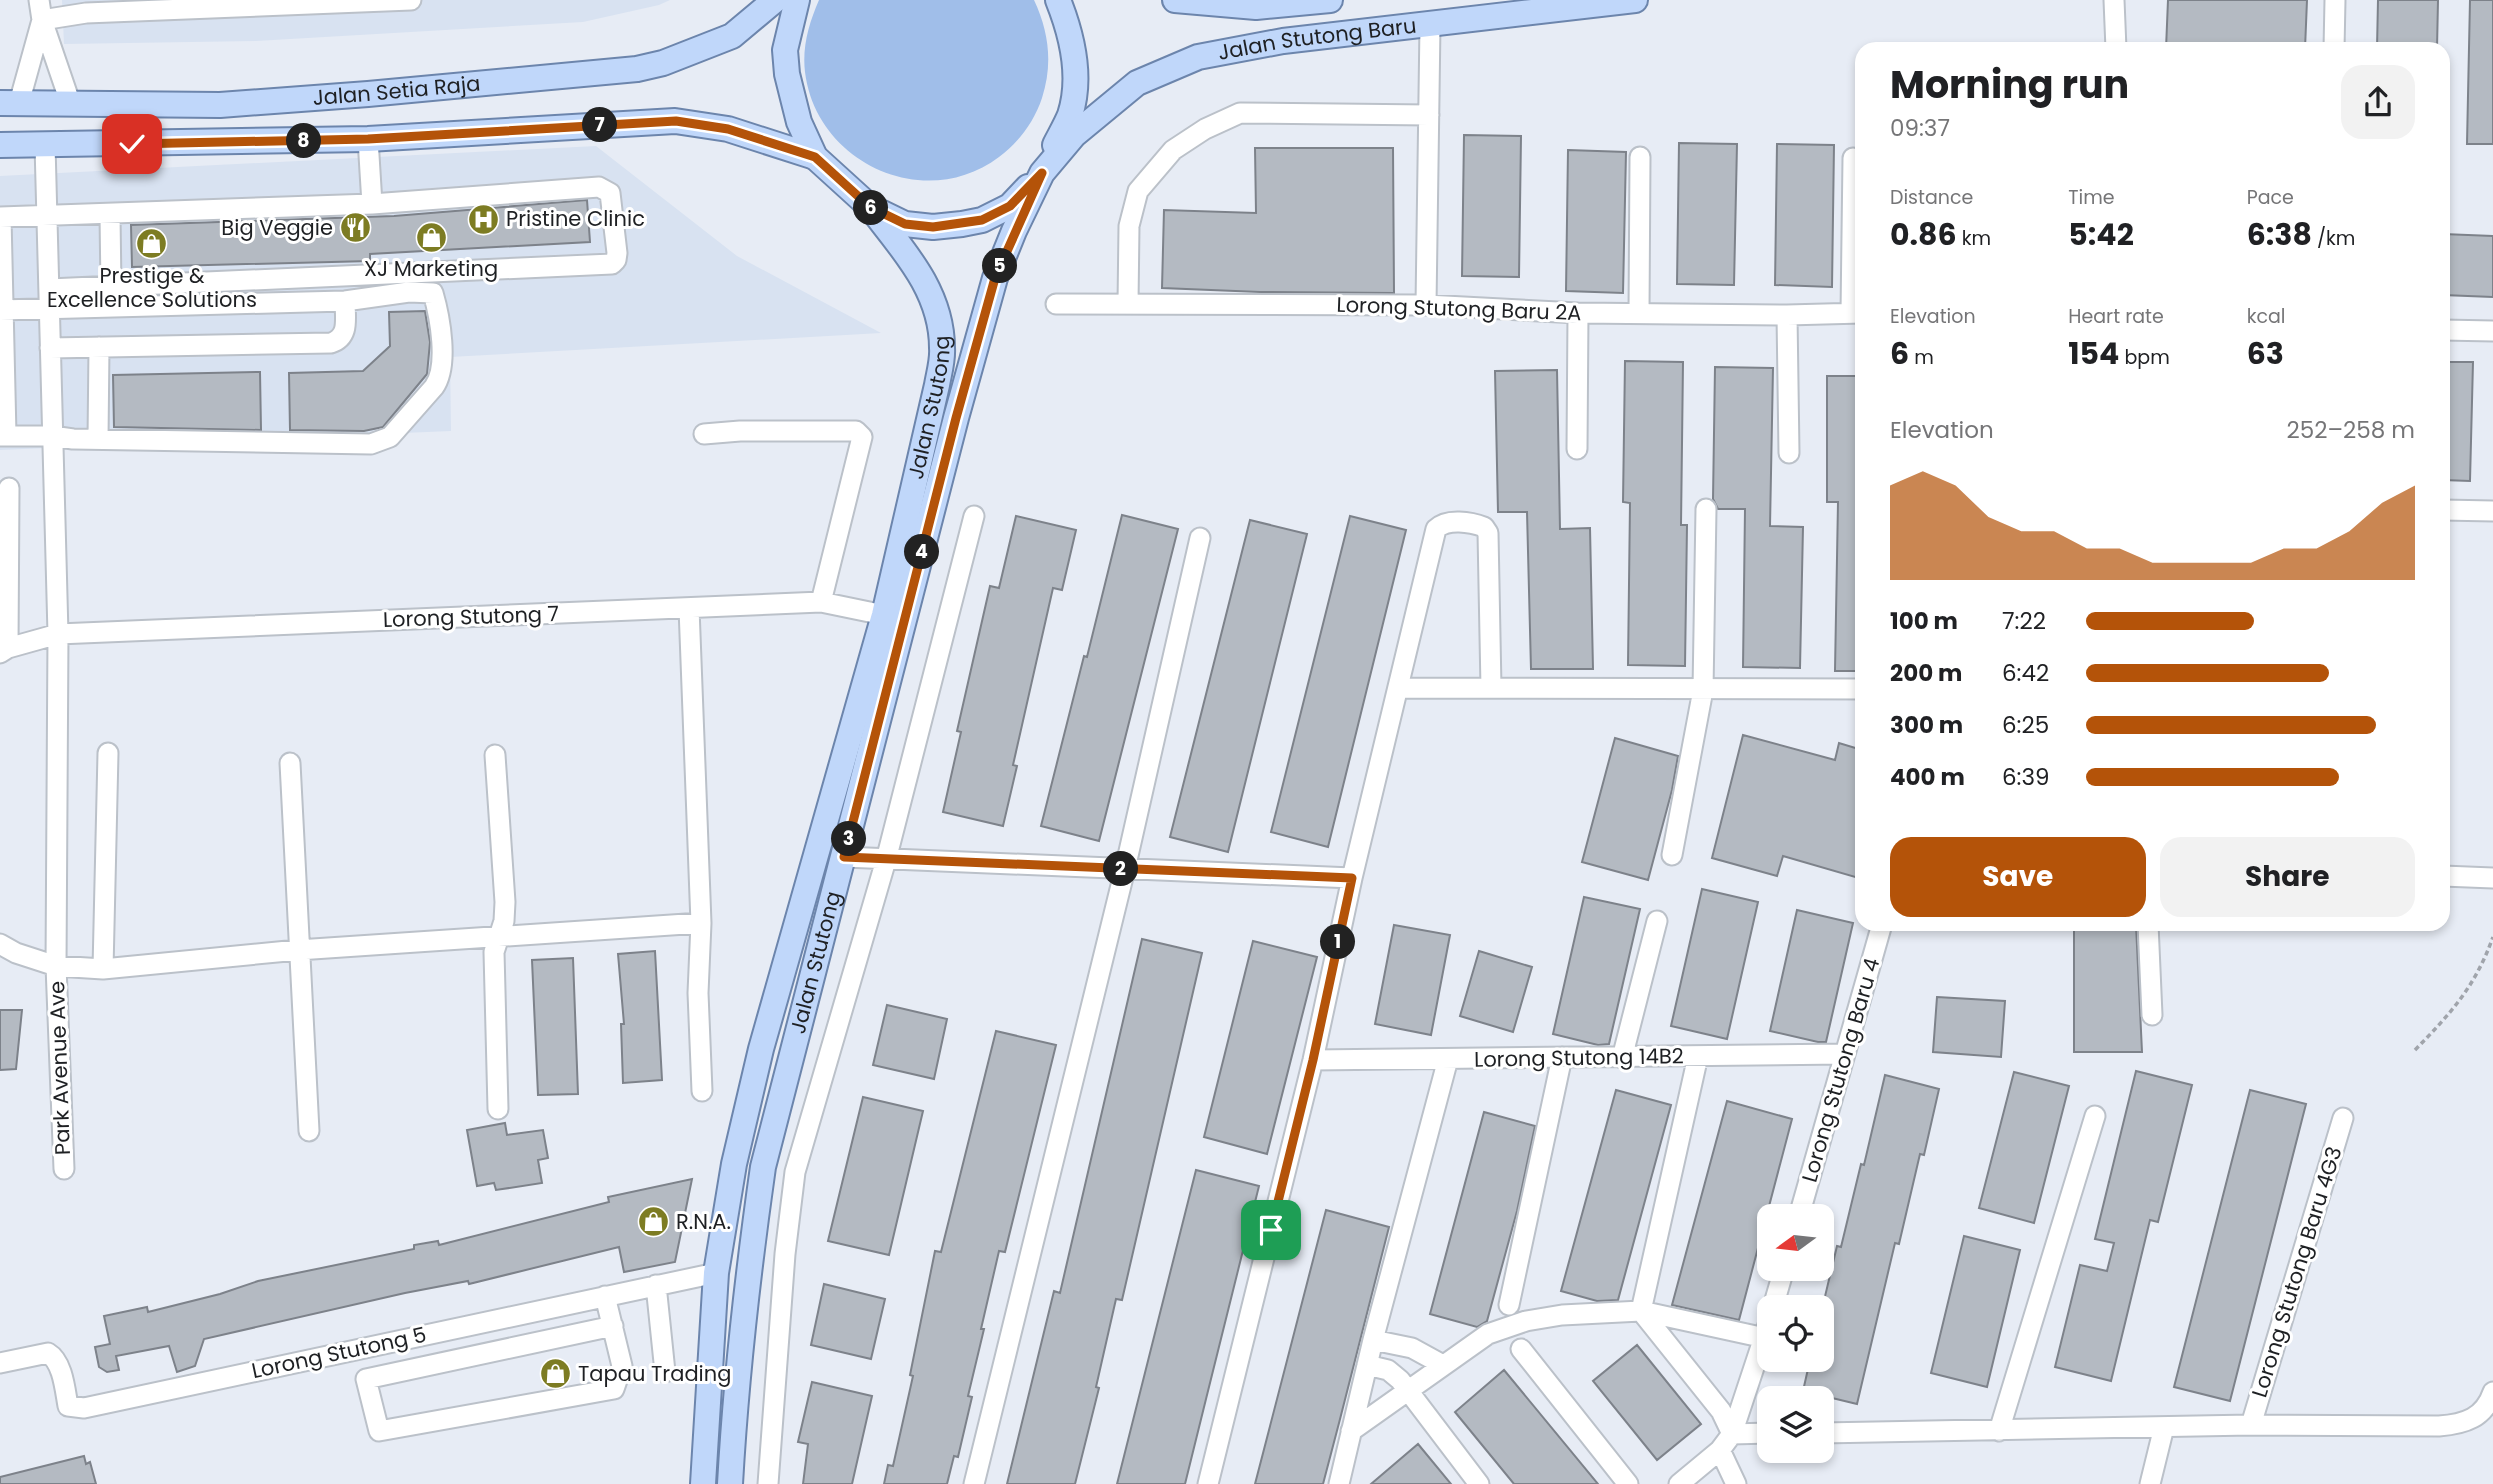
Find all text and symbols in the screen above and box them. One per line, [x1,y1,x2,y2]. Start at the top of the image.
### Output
street label: Jalan Stutong Baru [1216,11,1418,67]
text: Morning run [1890,58,2129,111]
button: share [2341,65,2415,139]
street label: Jalan Setia Raja [312,69,481,112]
pin: 7 [582,108,618,142]
text: 7 [594,111,605,138]
text: 09:37 [1890,112,1950,144]
pin [102,114,162,174]
pin: 8 [286,124,322,158]
icon: check [113,125,151,163]
text: 8 [297,127,310,154]
text: Distance [1890,184,1973,211]
text: Time [2068,184,2115,211]
text: Pace [2247,184,2294,211]
pin: 6 [854,190,888,226]
text: 6 [864,194,877,221]
hospital icon: Pristine Clinic [466,202,500,236]
place label: Pristine Clinic [506,204,645,233]
restaurant icon: Big Veggie [339,211,373,245]
place label: Big Veggie [221,213,333,242]
text: 0.86 [1890,213,1957,256]
text: 5:42 [2068,213,2134,256]
text: 6:38 [2247,213,2312,256]
shop icon: XJ Marketing [414,220,448,254]
text: km [1957,225,1991,252]
text: /km [2312,225,2355,252]
shop icon: Prestige & Excellence Solutions [135,227,169,261]
pin: 5 [982,248,1018,284]
text: 5 [993,252,1006,279]
place label: XJ Marketing [364,254,498,283]
place label: Prestige & Excellence Solutions [47,261,257,314]
street label: Lorong Stutong Baru 2A [1336,290,1582,327]
text: Elevation [1890,303,1976,330]
text: Heart rate [2068,303,2164,330]
text: kcal [2247,303,2286,330]
text: 6 [1890,332,1909,375]
text: 154 [2068,332,2119,375]
text: 63 [2247,332,2284,375]
street label: Jalan Stutong [901,335,956,482]
text: m [1909,344,1934,371]
text: bpm [2119,344,2170,371]
text: Elevation [1890,414,1994,446]
text: 252–258 m [2287,414,2415,446]
pin: 4 [904,534,940,570]
text: 4 [915,538,928,565]
street label: Lorong Stutong 7 [382,599,560,634]
text: 100 m [1890,605,1958,637]
text: 7:22 [2002,605,2046,637]
text: 200 m [1890,657,1962,689]
text: 6:42 [2002,657,2049,689]
text: 300 m [1890,709,1963,741]
text: 6:25 [2002,709,2049,741]
text: 400 m [1890,761,1965,793]
text: 6:39 [2002,761,2050,793]
pin: 3 [832,822,866,856]
text: 3 [843,825,854,852]
button: Save [1890,837,2146,917]
button: Share [2160,837,2415,917]
pin: 2 [1104,852,1138,886]
text: 2 [1115,855,1126,882]
street label: Jalan Stutong [783,888,847,1037]
pin: 1 [1320,925,1356,960]
text: 1 [1334,928,1341,955]
street label: Lorong Stutong Baru 4 [1795,954,1886,1185]
street label: Park Avenue Ave [42,981,77,1155]
street label: Lorong Stutong 14B2 [1474,1041,1684,1074]
street label: Lorong Stutong Baru 4G3 [2245,1143,2348,1401]
pin [1241,1200,1301,1260]
north arrow [1757,1204,1834,1281]
map controls [1757,1204,1834,1463]
shop icon: R.N.A. [636,1205,670,1239]
place label: R.N.A. [676,1207,731,1236]
icon: arrive [1252,1211,1290,1249]
button: locate [1757,1295,1834,1372]
street label: Lorong Stutong 5 [249,1320,429,1385]
shop icon: Tapau Trading [538,1357,572,1391]
place label: Tapau Trading [578,1359,731,1388]
button: layers [1757,1386,1834,1463]

